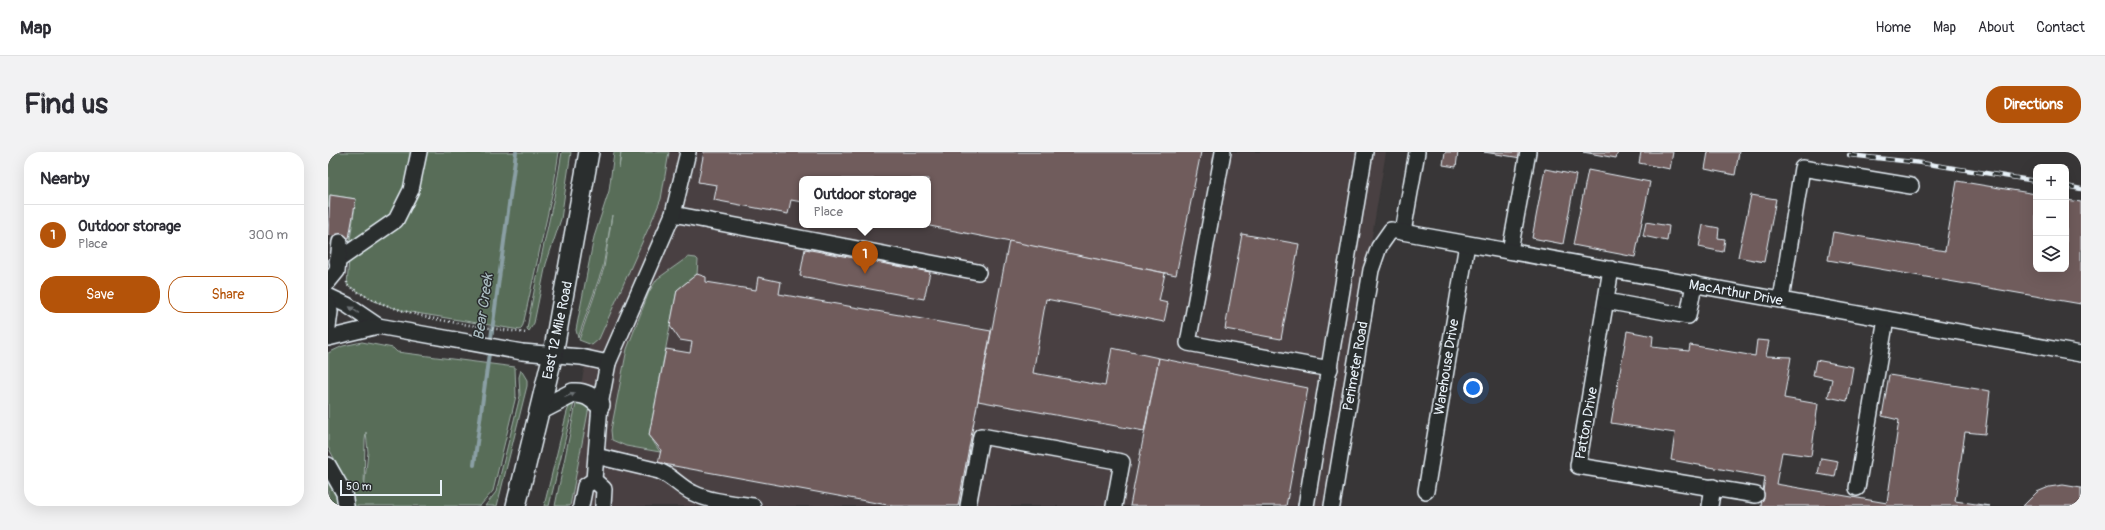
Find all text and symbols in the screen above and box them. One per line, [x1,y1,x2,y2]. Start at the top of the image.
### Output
text: Map [20,16,51,40]
text: Home [1876,19,1911,36]
text: Map [1933,19,1956,36]
text: About [1978,19,2014,36]
text: Contact [2036,19,2085,36]
button: Directions [1986,86,2081,123]
text: Find us [24,87,108,122]
map controls [2033,164,2069,272]
button: + [2033,164,2069,200]
text: Nearby [40,168,89,189]
popup [799,176,931,228]
text: Outdoor storage [814,185,916,204]
button: − [2033,200,2069,236]
text: Place [814,204,843,220]
text: Outdoor storage [78,217,181,236]
text: 1 [50,227,56,243]
text: 300 m [249,227,288,243]
text: Place [78,236,107,252]
button: layers [2033,236,2069,272]
pin: 1 [852,241,878,274]
water label: Bear Creek [469,271,498,341]
button: Save [40,276,160,313]
button: Share [168,276,288,313]
street label: MacArthur Drive [1688,276,1784,309]
street label: East 12 Mile Road [539,279,576,381]
one-way arrow [349,306,359,314]
street label: Warehouse Drive [1430,318,1463,416]
street label: Perimeter Road [1339,320,1372,412]
your location [1463,378,1483,398]
street label: Patton Drive [1572,386,1601,460]
one-way arrow [565,391,577,397]
scale bar [340,478,442,497]
text: 50 m [346,480,372,493]

